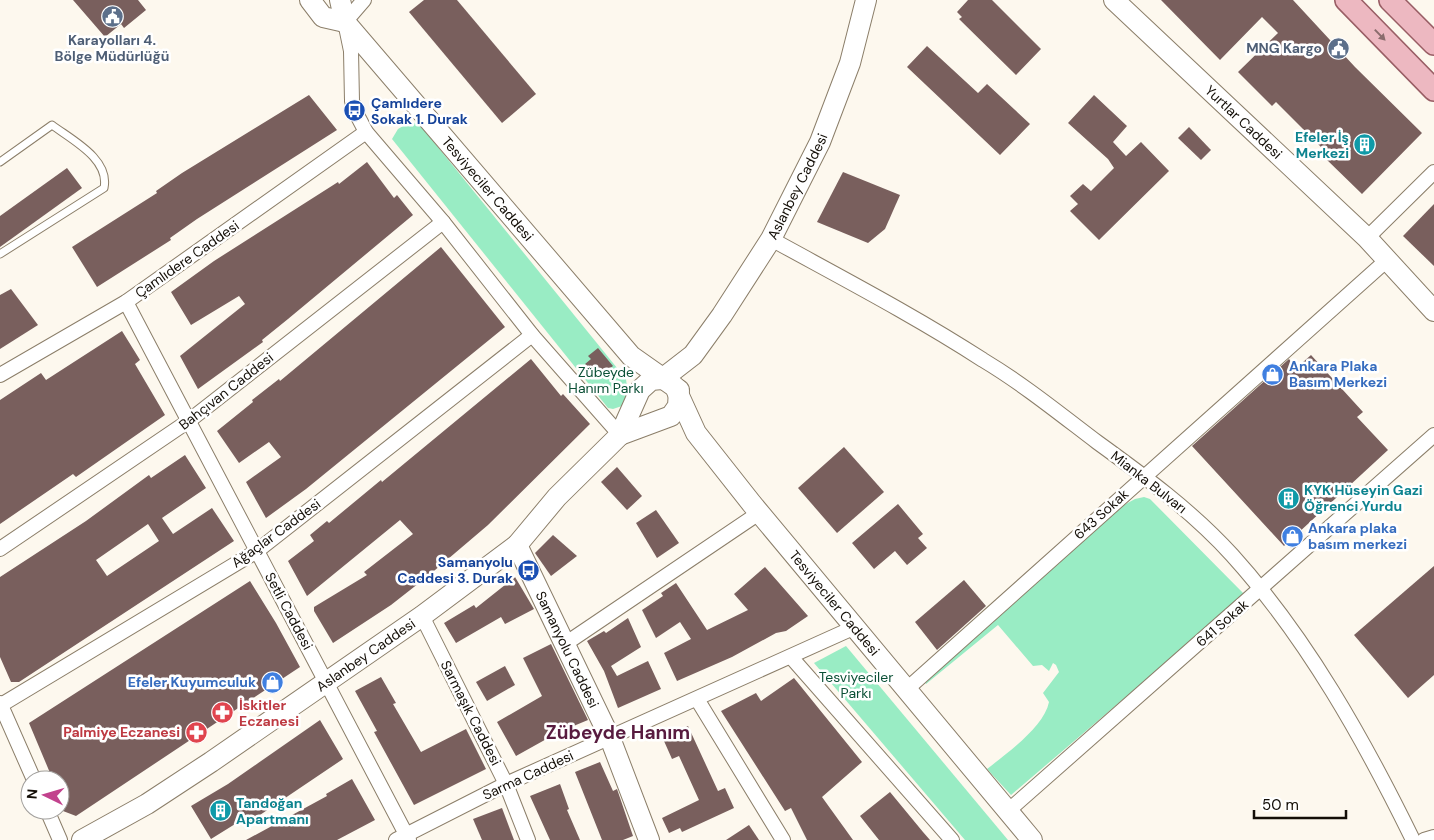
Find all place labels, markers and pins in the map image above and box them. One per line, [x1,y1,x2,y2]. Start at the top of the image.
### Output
public building icon: Karayolları 4. Bölge Müdürlüğü [100,5,124,29]
place label: Karayolları 4. Bölge Müdürlüğü [55,31,169,65]
public building icon: MNG Kargo [1326,36,1350,60]
place label: MNG Kargo [1246,39,1322,57]
place label: Çamlıdere Sokak 1. Durak [371,94,468,128]
bus stop icon: Çamlıdere Sokak 1. Durak [343,99,367,123]
place label: Efeler İş Merkezi [1295,128,1349,162]
building icon: Efeler İş Merkezi [1353,133,1377,157]
place label: Ankara Plaka Basım Merkezi [1289,357,1387,391]
shop icon: Ankara Plaka Basım Merkezi [1261,362,1285,386]
place label: KYK Hüseyin Gazi Öğrenci Yurdu [1304,481,1423,515]
building icon: KYK Hüseyin Gazi Öğrenci Yurdu [1276,486,1300,510]
place label: Ankara plaka basım merkezi [1308,519,1407,553]
shop icon: Ankara plaka basım merkezi [1280,524,1304,548]
place label: Samanyolu Caddesi 3. Durak [397,553,513,587]
bus stop icon: Samanyolu Caddesi 3. Durak [517,558,541,582]
shop icon: Efeler Kuyumculuk [260,670,284,694]
place label: Efeler Kuyumculuk [128,673,256,691]
place label: İskitler Eczanesi [239,696,299,730]
pharmacy icon: İskitler Eczanesi [211,701,235,725]
pharmacy icon: Palmiye Eczanesi [184,720,208,744]
place label: Palmiye Eczanesi [63,723,180,741]
place label: Tandoğan Apartmanı [236,794,309,828]
building icon: Tandoğan Apartmanı [208,799,232,823]

